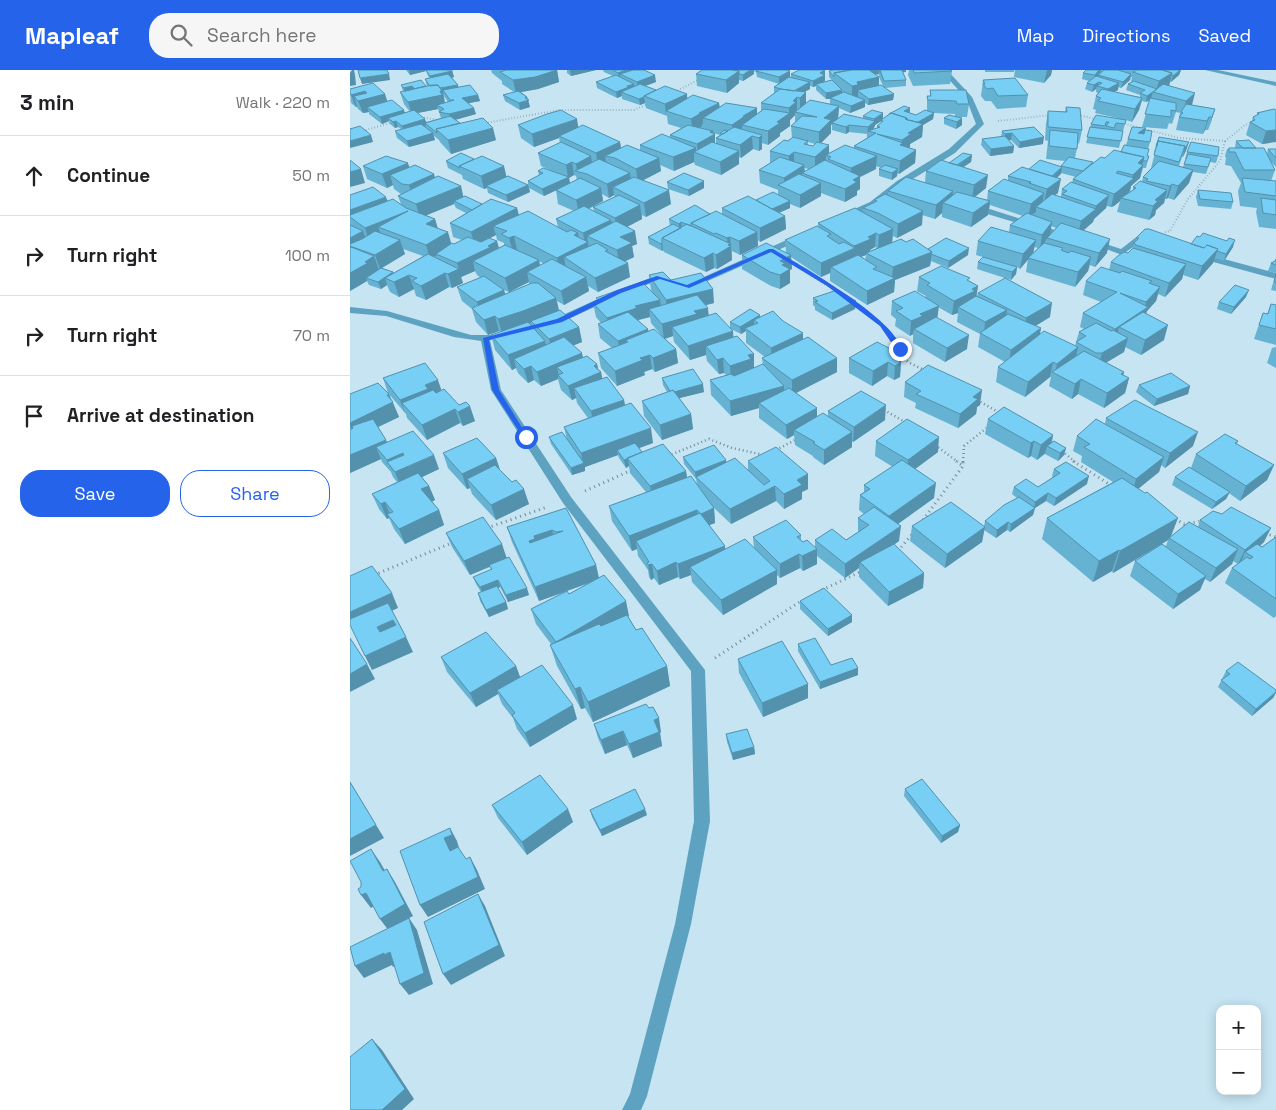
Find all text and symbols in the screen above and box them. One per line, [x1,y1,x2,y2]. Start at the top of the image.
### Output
search box [149,13,499,58]
text: Mapleaf [25,20,119,51]
icon: search [167,21,195,49]
text: Search here [207,23,317,48]
text: Map [1017,24,1054,47]
text: Directions [1082,24,1171,47]
text: Saved [1199,24,1251,47]
text: 3 min [20,89,75,116]
text: Walk · 220 m [236,92,330,113]
icon: ahead [20,162,48,190]
text: Continue [67,163,150,188]
text: 50 m [292,165,330,186]
icon: right [20,242,48,270]
text: Turn right [67,243,157,268]
text: 100 m [285,245,330,266]
icon: right [20,322,48,350]
text: Turn right [67,323,157,348]
text: 70 m [293,325,330,346]
route end [889,338,912,361]
icon: arrive [20,402,48,430]
text: Arrive at destination [67,403,255,428]
route start [515,426,538,449]
button: Save [20,470,170,517]
button: Share [180,470,330,517]
map controls [1216,1005,1261,1095]
button: + [1216,1005,1261,1050]
button: − [1216,1050,1261,1095]

